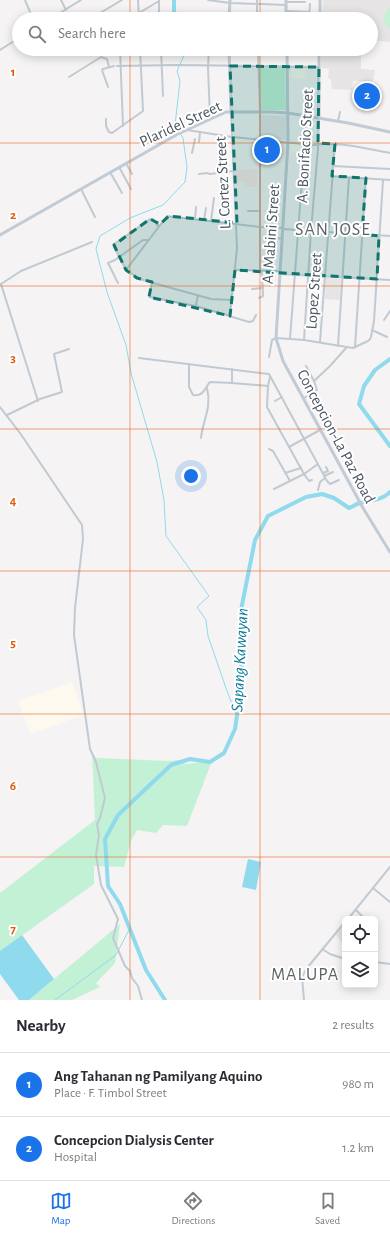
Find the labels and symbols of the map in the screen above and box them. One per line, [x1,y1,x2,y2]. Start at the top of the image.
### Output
text: 1 [11,66,15,79]
pin: 2 [354,81,380,111]
street label: A. Bonifacio Street [294,89,316,203]
street label: Plaridel Street [137,98,224,150]
pin: 1 [254,135,280,165]
street label: L. Cortez Street [213,136,233,230]
street label: A. Mabini Street [260,184,282,284]
text: 2 [10,209,16,222]
district label: SAN JOSE [295,221,371,239]
street label: Lopez Street [303,252,325,330]
text: 3 [10,352,16,365]
street label: Concepcion-La Paz Road [294,367,378,506]
your location [181,466,201,486]
text: 4 [10,495,17,508]
water label: Sapang Kawayan [228,608,252,712]
text: 5 [10,637,16,650]
text: 6 [10,780,16,793]
text: 7 [10,923,16,936]
district label: MALUPA [271,966,339,984]

